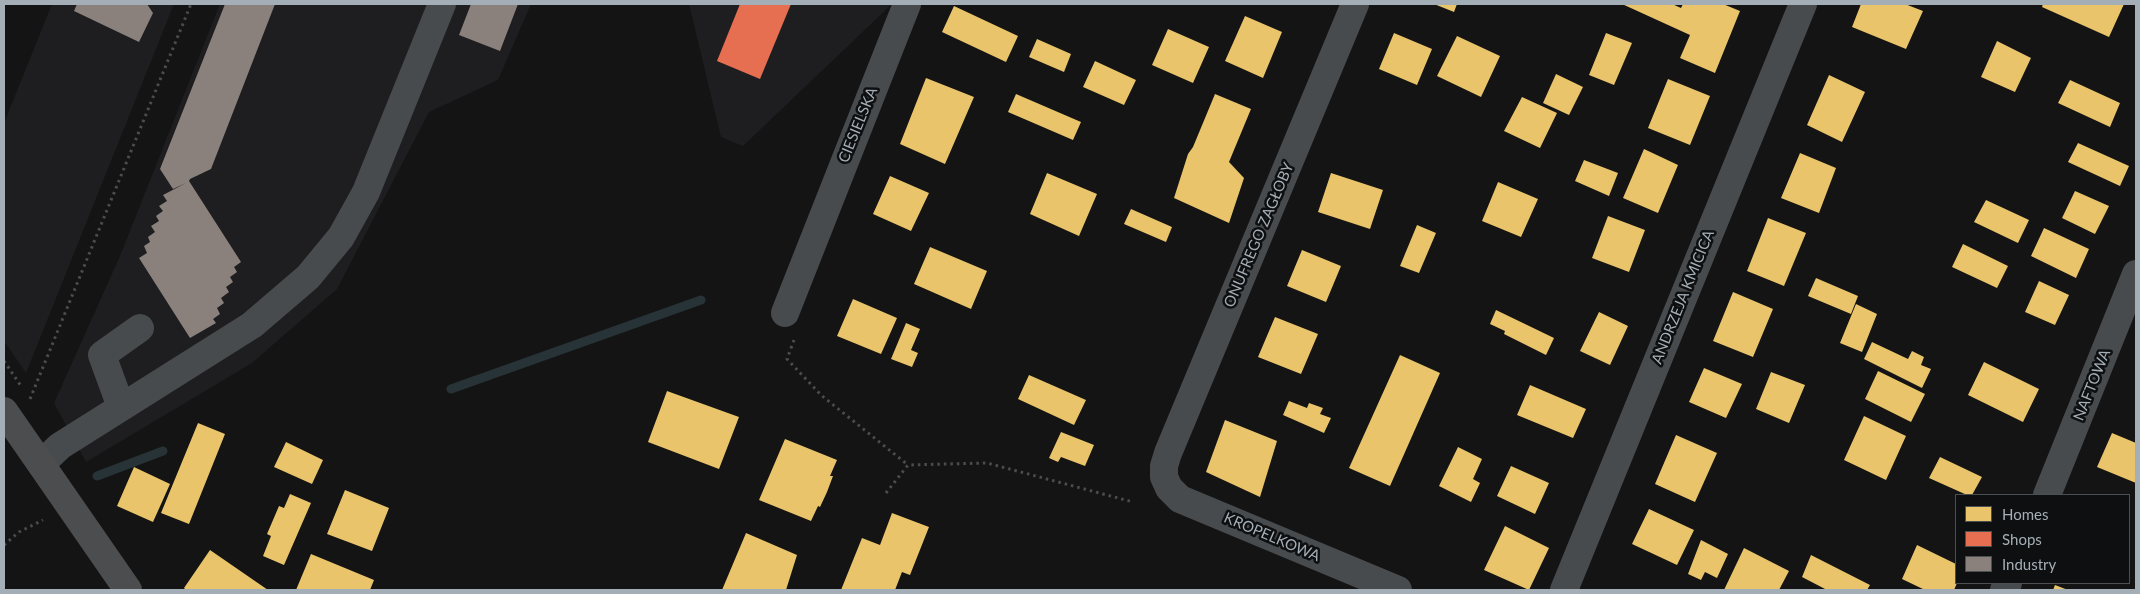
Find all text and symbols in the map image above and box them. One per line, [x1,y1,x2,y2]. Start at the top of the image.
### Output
street label: CIESIELSKA [835,85,881,165]
street label: ONUFREGO ZAGŁOBY [1220,160,1298,310]
street label: ANDRZEJA KMICICA [1648,227,1718,367]
street label: NAFTOWA [2070,347,2114,423]
legend [1955,494,2130,584]
text: Homes [2002,505,2048,523]
street label: KROPELKOWA [1221,509,1323,565]
text: Shops [2002,530,2042,548]
text: Industry [2002,555,2056,573]

